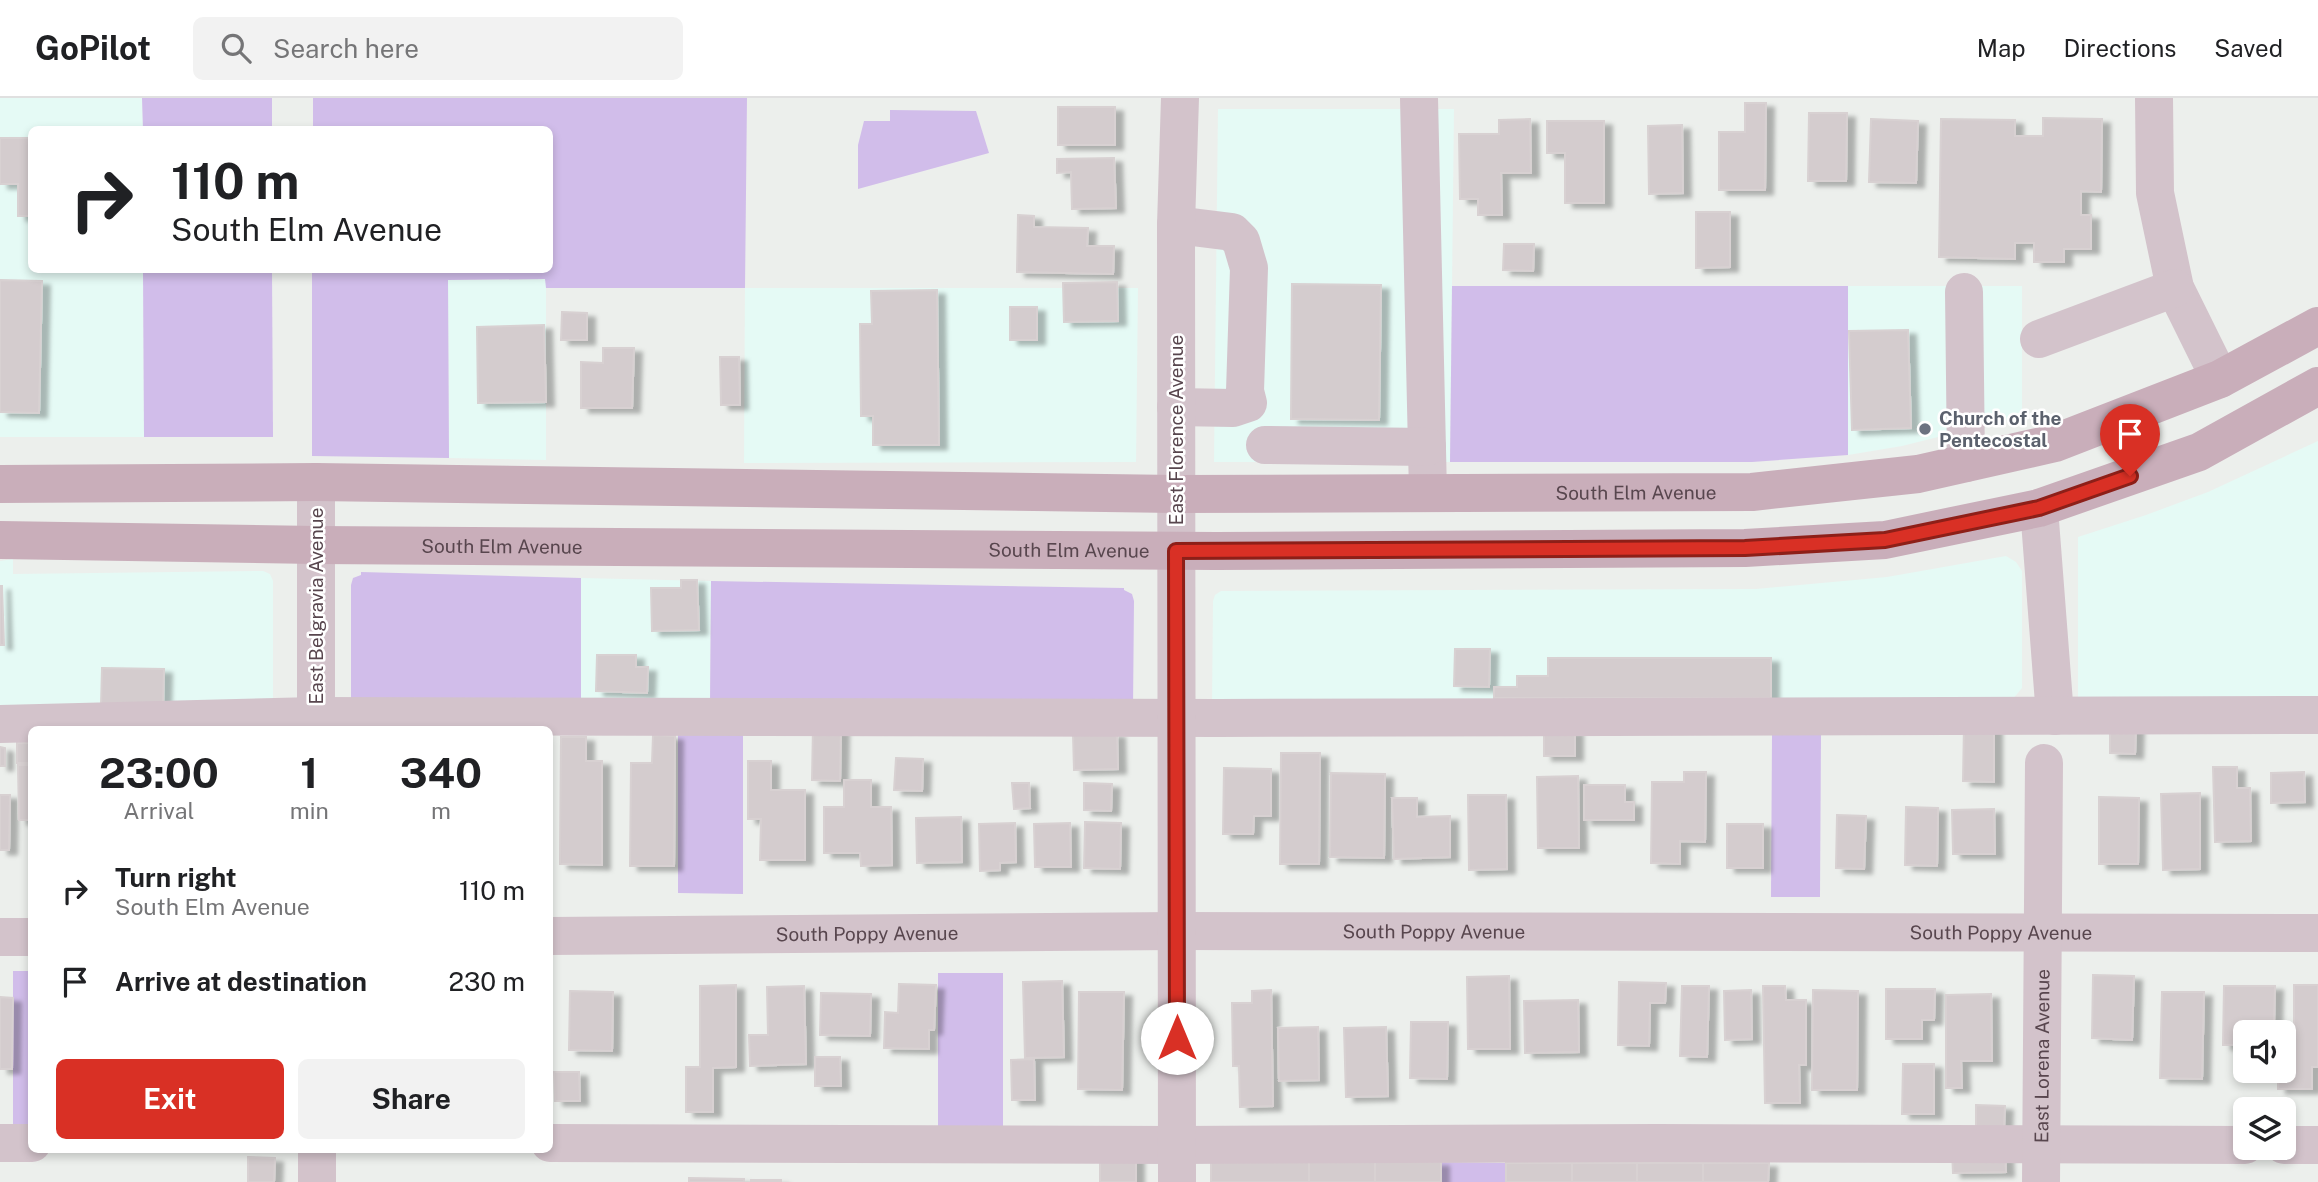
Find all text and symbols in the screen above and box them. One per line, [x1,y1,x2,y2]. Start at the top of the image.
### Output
search box [193,17,683,80]
text: GoPilot [35,29,151,67]
icon: search [217,29,255,67]
text: Search here [273,33,419,64]
text: Map [1977,34,2026,62]
text: Directions [2064,34,2176,62]
text: Saved [2214,34,2283,62]
text: 110 m [171,152,299,210]
icon: right [56,154,147,245]
text: South Elm Avenue [171,211,442,248]
street label: East Florence Avenue [1165,335,1187,525]
pin [2100,404,2160,476]
place label: Church of the Pentecostal [1939,407,2061,451]
icon: arrive [2111,415,2149,453]
marker: Church of the Pentecostal [1917,421,1933,437]
street label: South Elm Avenue [1555,481,1716,504]
street label: East Belgravia Avenue [305,508,327,704]
street label: South Elm Avenue [421,535,583,558]
street label: South Elm Avenue [988,538,1150,562]
text: 23:00 [99,748,219,797]
text: 1 [300,748,318,797]
text: 340 [400,748,482,797]
text: Arrival [123,797,194,824]
text: min [290,797,329,824]
text: m [431,797,451,824]
text: Turn right [115,862,237,893]
icon: right [56,872,94,910]
text: 110 m [459,875,525,906]
text: South Elm Avenue [115,893,310,920]
street label: South Poppy Avenue [1343,920,1525,943]
street label: South Poppy Avenue [1910,921,2092,944]
street label: South Poppy Avenue [776,922,958,945]
icon: arrive [56,963,94,1001]
text: Arrive at destination [115,966,367,997]
text: 230 m [449,966,525,997]
street label: East Lorena Avenue [2030,969,2054,1143]
position arrow [1140,1001,1214,1075]
map controls [2233,1020,2296,1160]
button: sound [2233,1020,2296,1083]
button: Exit [56,1059,284,1139]
button: Share [298,1059,525,1139]
button: layers [2233,1097,2296,1160]

